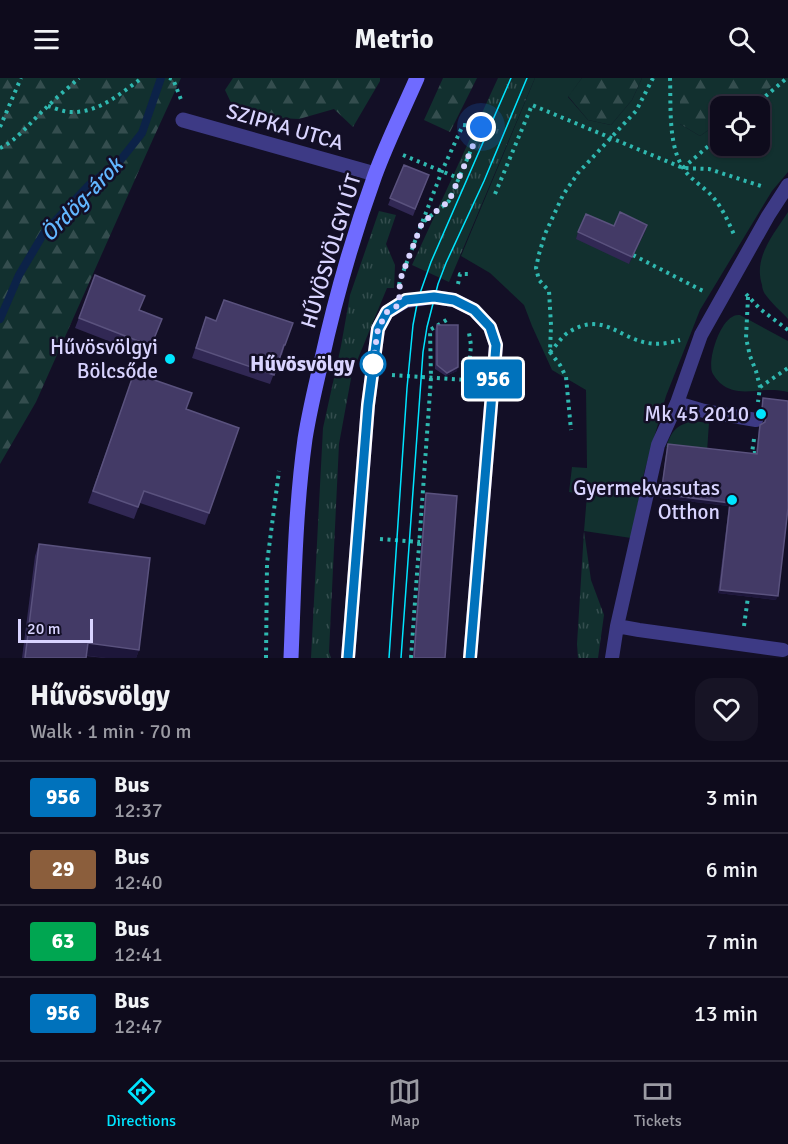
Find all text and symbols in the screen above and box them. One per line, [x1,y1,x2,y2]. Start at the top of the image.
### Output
icon: menu [30,23,63,56]
text: Metrio [354,23,434,56]
icon: search [725,23,758,56]
map controls [710,96,770,156]
button: locate [710,96,770,156]
street label: SZIPKA UTCA [223,98,347,156]
your location [466,112,496,142]
water label: Ördög-árok [35,150,129,247]
street label: HŰVÖSVÖLGYI ÚT [295,170,367,331]
place label: Hűvösvölgyi Bölcsőde [50,334,158,384]
place label: Hűvösvölgy [250,351,356,377]
marker: Hűvösvölgy [360,351,386,377]
marker: Hűvösvölgyi Bölcsőde [163,352,177,366]
line badge: 956 [458,360,528,398]
text: 956 [476,366,510,392]
place label: Mk 45 2010 [644,401,749,427]
marker: Mk 45 2010 [754,407,768,421]
place label: Gyermekvasutas Otthon [573,475,720,525]
marker: Gyermekvasutas Otthon [725,493,739,507]
scale bar [18,616,93,644]
text: 20 m [27,619,61,639]
button: heart [695,678,758,741]
text: Hűvösvölgy [30,679,170,713]
text: Walk · 1 min · 70 m [30,719,192,744]
text: Bus [114,771,149,798]
text: 956 [46,784,80,810]
text: 3 min [706,784,758,811]
text: 12:37 [114,798,163,823]
text: Bus [114,843,149,870]
text: 29 [52,856,74,882]
text: 6 min [706,856,758,883]
text: 12:40 [114,870,163,895]
text: Bus [114,915,149,942]
text: 63 [52,928,74,954]
text: 7 min [706,928,758,955]
text: 12:41 [114,942,163,967]
text: Bus [114,987,149,1014]
text: 956 [46,1000,80,1026]
text: 13 min [694,1000,758,1027]
text: 12:47 [114,1014,163,1039]
tab: Directions [106,1075,176,1131]
tab: Map [388,1075,421,1131]
tab: Tickets [634,1075,682,1131]

